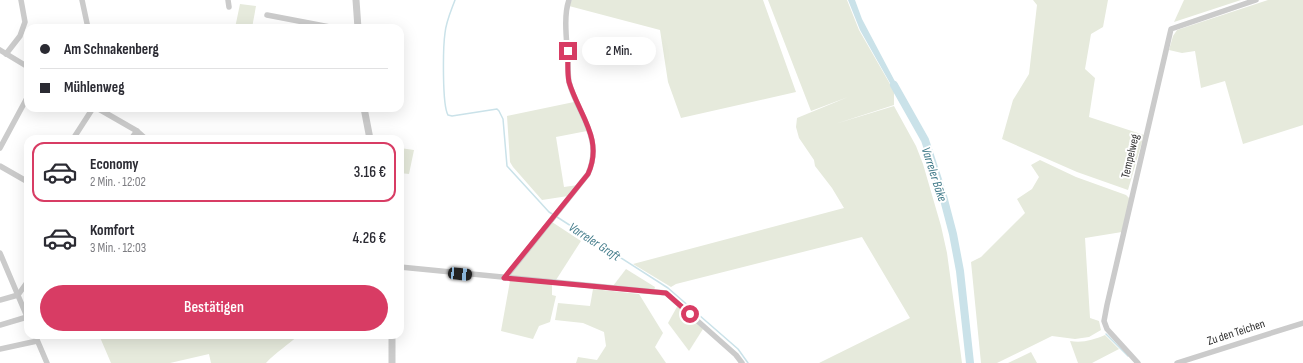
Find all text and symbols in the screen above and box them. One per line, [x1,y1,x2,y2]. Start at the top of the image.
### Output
callout: 2 Min. [582,37,656,65]
text: Am Schnakenberg [64,40,159,59]
route end [559,42,577,60]
text: 2 Min. [606,43,632,59]
text: Mühlenweg [64,78,125,97]
street label: Tempelweg [1118,132,1143,180]
water label: Varreler Bäke [918,145,950,204]
icon: car [42,154,78,190]
text: Economy [90,155,139,174]
text: 3.16 € [354,163,386,182]
text: 2 Min. · 12:02 [90,174,146,190]
water label: Varreler Graft [566,219,624,265]
icon: car [42,220,78,256]
text: Komfort [90,221,134,240]
text: 4.26 € [353,229,386,248]
text: 3 Min. · 12:03 [90,240,146,256]
car [447,267,473,281]
button: Bestätigen [40,285,388,331]
route start [681,305,699,323]
street label: Zu den Teichen [1205,316,1267,349]

